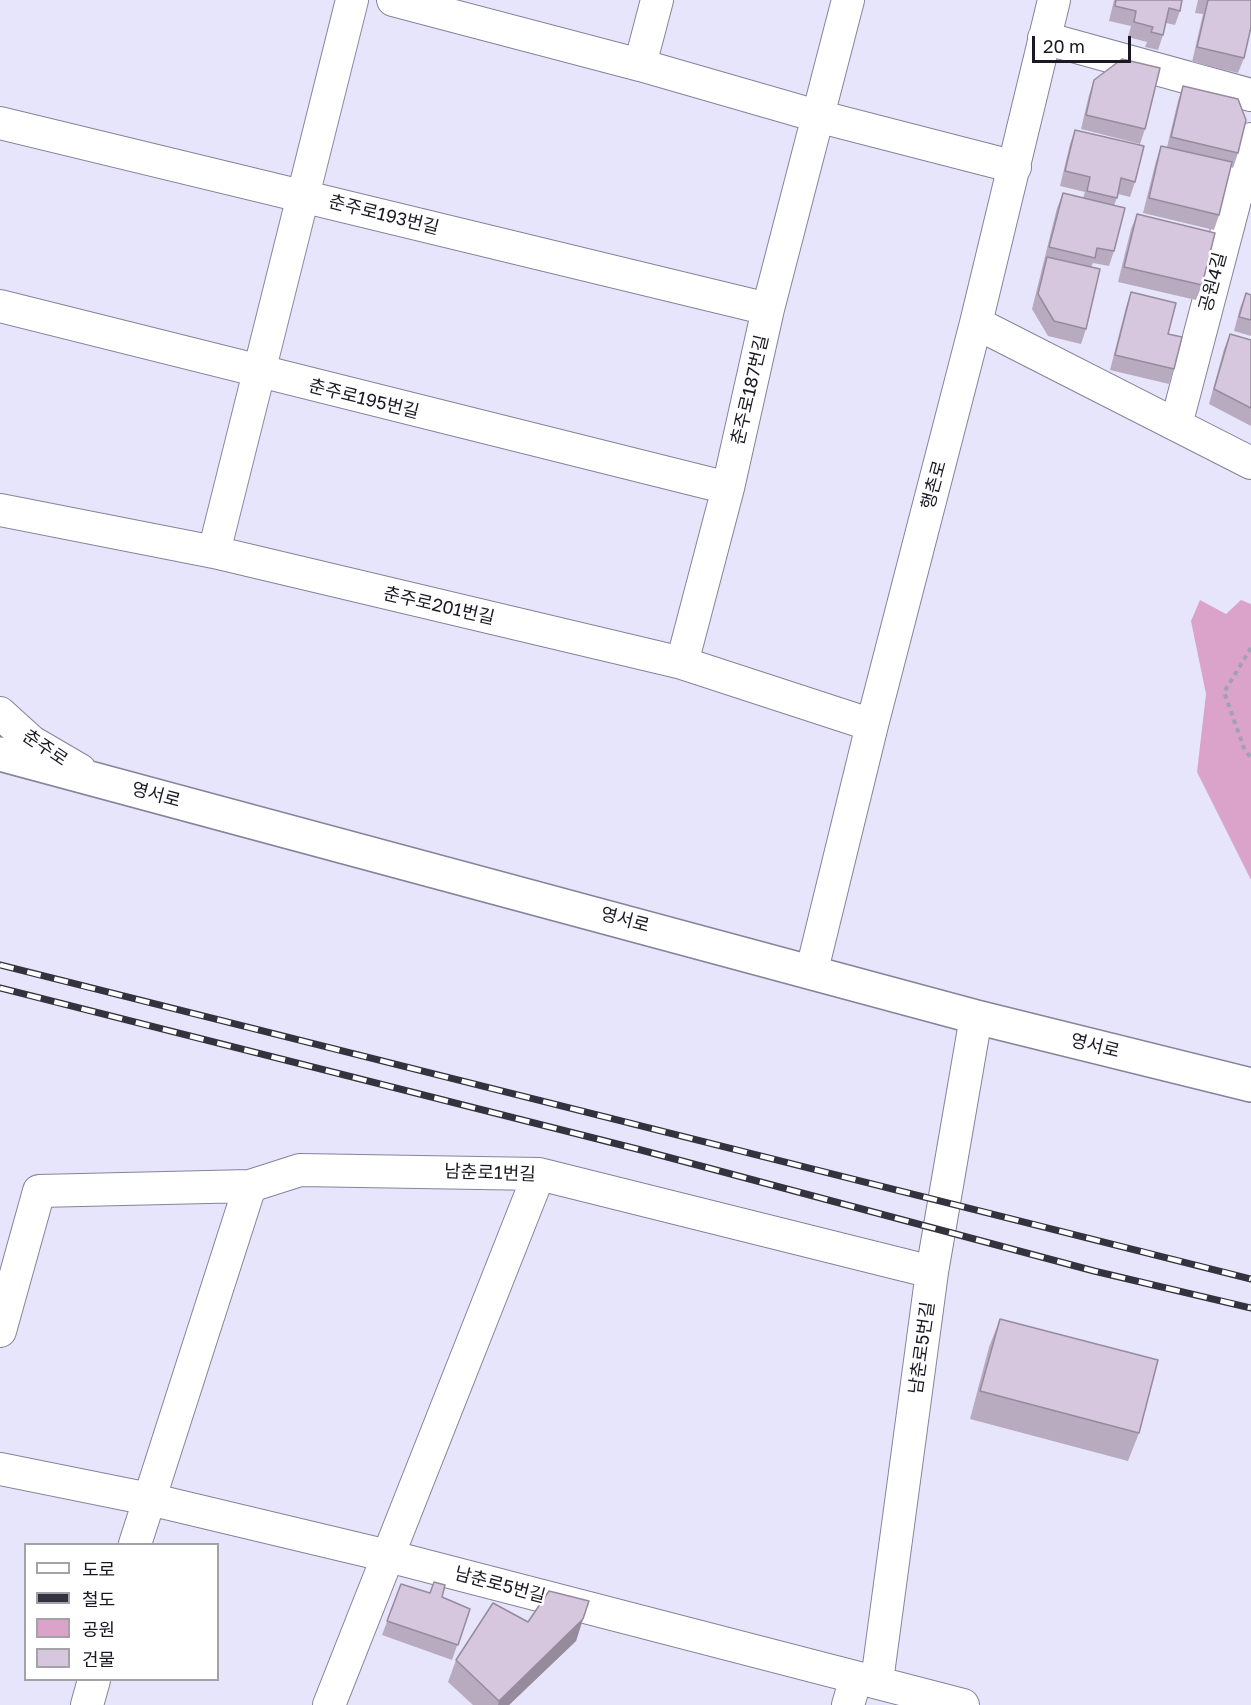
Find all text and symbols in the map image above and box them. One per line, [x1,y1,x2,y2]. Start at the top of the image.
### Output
scale bar [1035,24,1134,62]
text: 20 m [1043,35,1085,57]
street label: 춘주로193번길 [327,191,441,239]
street label: 공원4길 [1195,250,1231,314]
street label: 춘주로187번길 [727,333,773,447]
street label: 춘주로195번길 [307,375,421,423]
street label: 행촌로 [917,458,951,512]
street label: 춘주로201번길 [381,583,497,629]
street label: 춘주로 [18,725,72,771]
street label: 영서로 [129,778,183,812]
street label: 영서로 [598,903,652,937]
street label: 영서로 [1068,1030,1122,1062]
street label: 남춘로1번길 [444,1161,536,1185]
street label: 남춘로5번길 [905,1300,939,1396]
legend [24,1543,219,1681]
text: 도로 [82,1558,115,1580]
street label: 남춘로5번길 [452,1563,548,1607]
text: 철도 [82,1588,115,1610]
text: 공원 [82,1618,115,1640]
text: 건물 [82,1648,115,1670]

